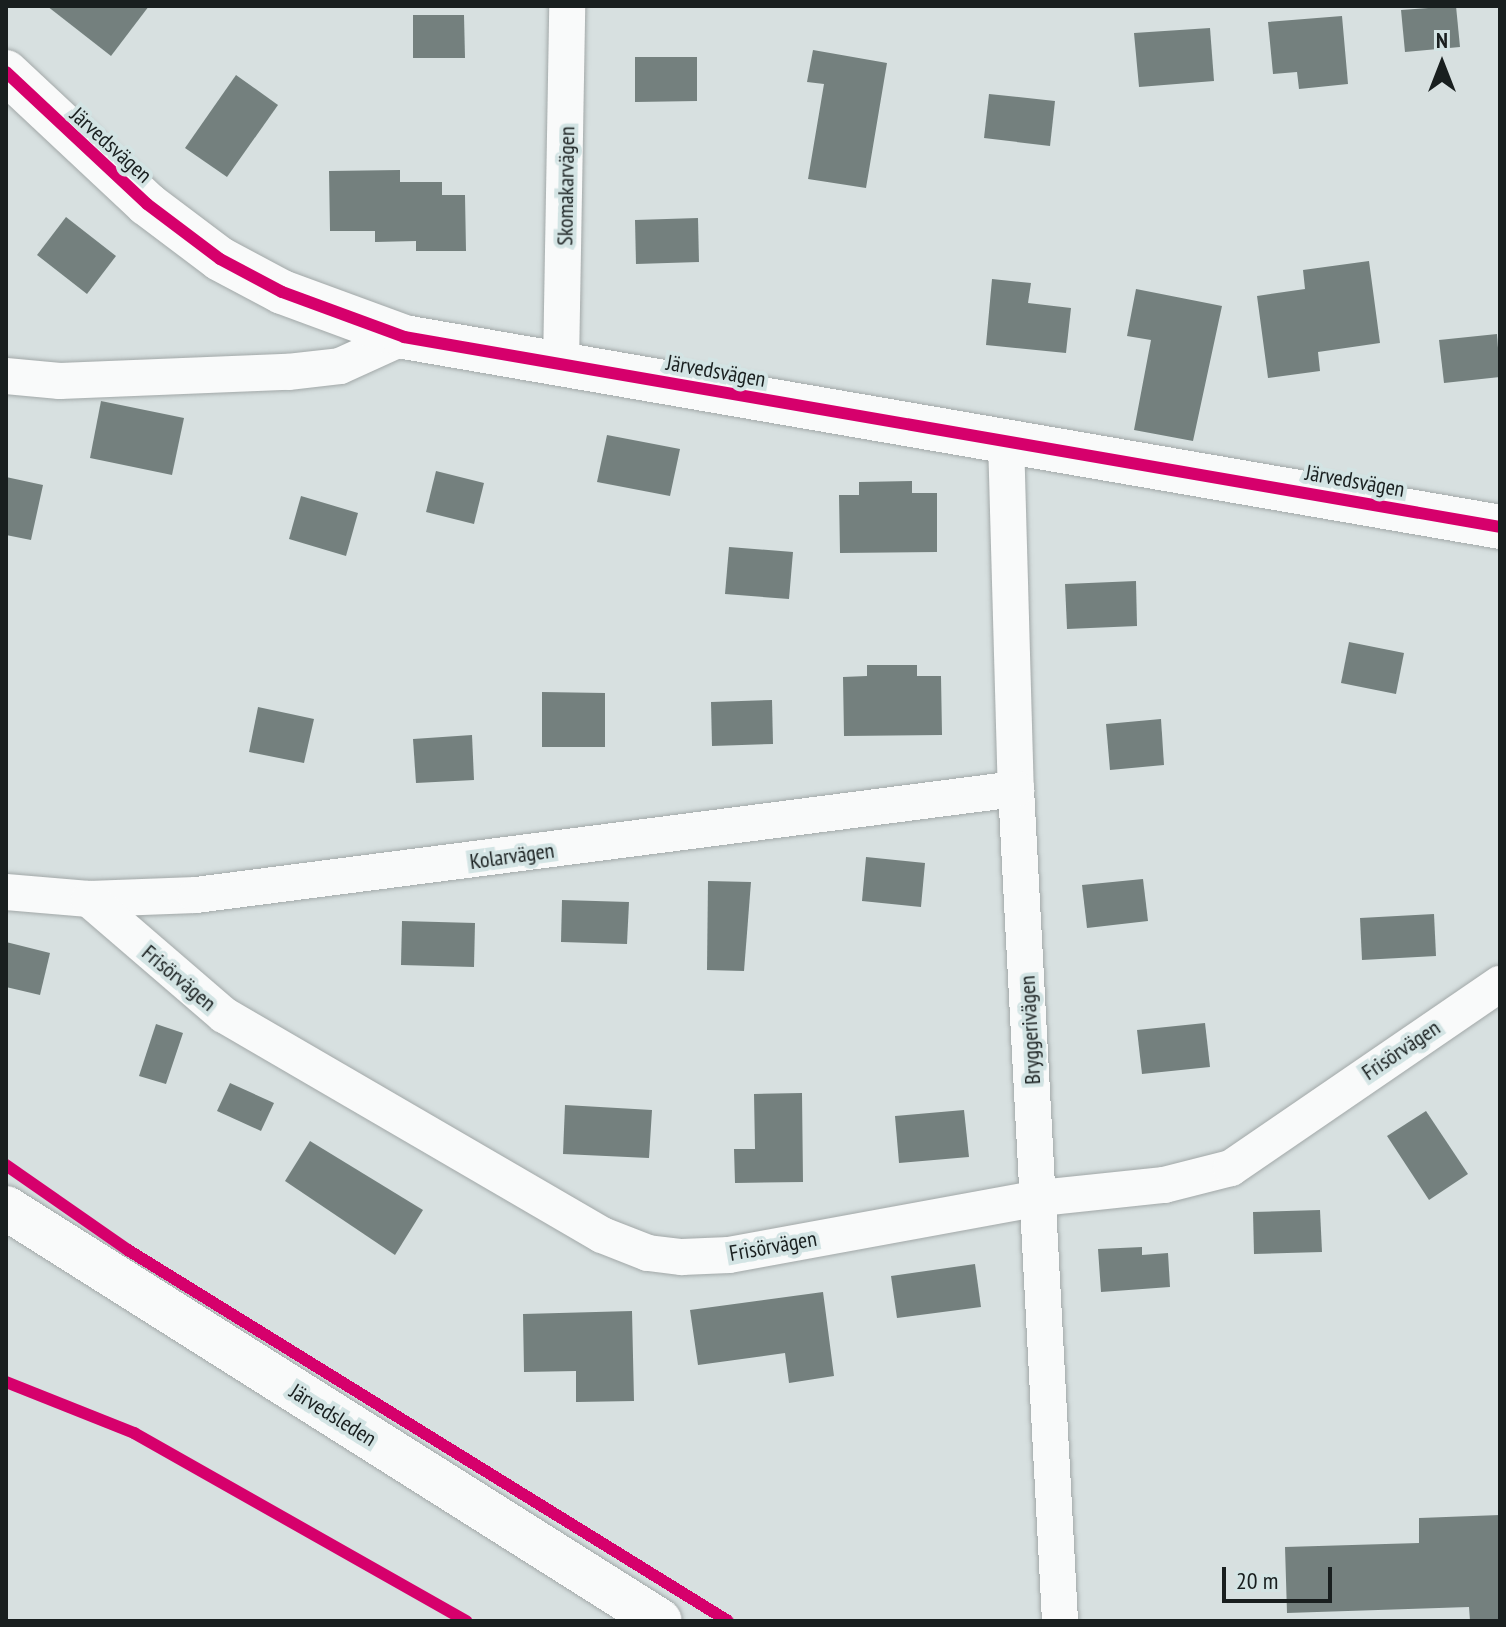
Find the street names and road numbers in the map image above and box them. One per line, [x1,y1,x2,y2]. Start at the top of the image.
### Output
street label: Järvedsvägen [65,102,157,188]
street label: Skomakarvägen [552,126,580,246]
street label: Järvedsvägen [664,349,768,393]
street label: Järvedsvägen [1303,459,1407,503]
street label: Kolarvägen [468,837,556,875]
street label: Frisörvägen [137,939,221,1017]
street label: Bryggerivägen [1014,975,1046,1085]
street label: Frisörvägen [1357,1014,1445,1086]
street label: Frisörvägen [727,1225,819,1267]
street label: Järvedsleden [285,1378,381,1452]

